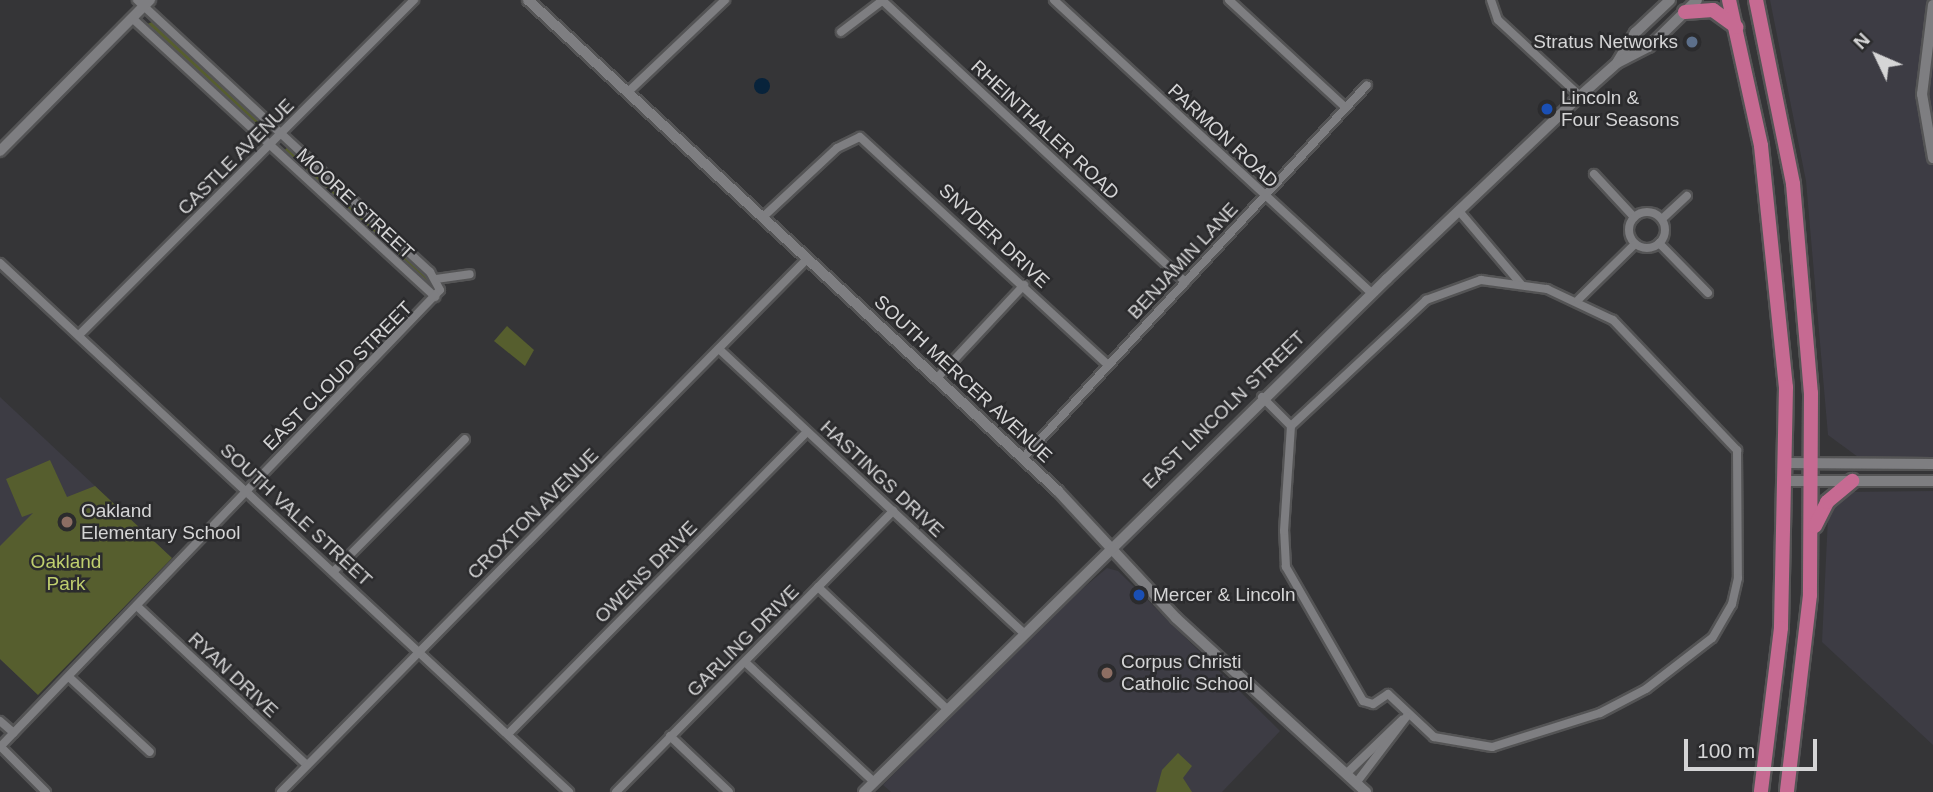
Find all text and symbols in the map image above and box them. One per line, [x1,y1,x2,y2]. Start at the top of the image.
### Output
north arrow [1842,21,1912,91]
text: N [1849,29,1874,53]
place label: Stratus Networks [1533,31,1678,53]
marker: Stratus Networks [1684,34,1700,50]
street label: RHEINTHALER ROAD [966,55,1124,205]
street label: PARMON ROAD [1163,79,1283,193]
place label: Lincoln & Four Seasons [1561,87,1679,131]
street label: CASTLE AVENUE [173,94,299,220]
marker: Lincoln & Four Seasons [1539,101,1555,117]
street label: MOORE STREET [292,144,418,264]
street label: SNYDER DRIVE [934,179,1054,293]
street label: BENJAMIN LANE [1123,198,1243,324]
street label: SOUTH MERCER AVENUE [869,290,1057,468]
street label: EAST CLOUD STREET [259,297,417,455]
street label: EAST LINCOLN STREET [1138,326,1310,494]
street label: HASTINGS DRIVE [816,416,948,542]
street label: SOUTH VALE STREET [215,439,377,591]
street label: CROXTON AVENUE [462,443,604,585]
place label: Oakland Elementary School [81,500,240,544]
marker: Oakland Elementary School [59,514,75,530]
street label: OWENS DRIVE [590,516,702,628]
park label: Oakland Park [31,551,101,595]
street label: GARLING DRIVE [682,580,804,702]
place label: Mercer & Lincoln [1153,584,1296,606]
marker: Mercer & Lincoln [1131,587,1147,603]
street label: RYAN DRIVE [183,628,283,722]
place label: Corpus Christi Catholic School [1121,651,1253,695]
marker: Corpus Christi Catholic School [1099,665,1115,681]
scale bar [1688,726,1821,770]
text: 100 m [1697,739,1755,762]

